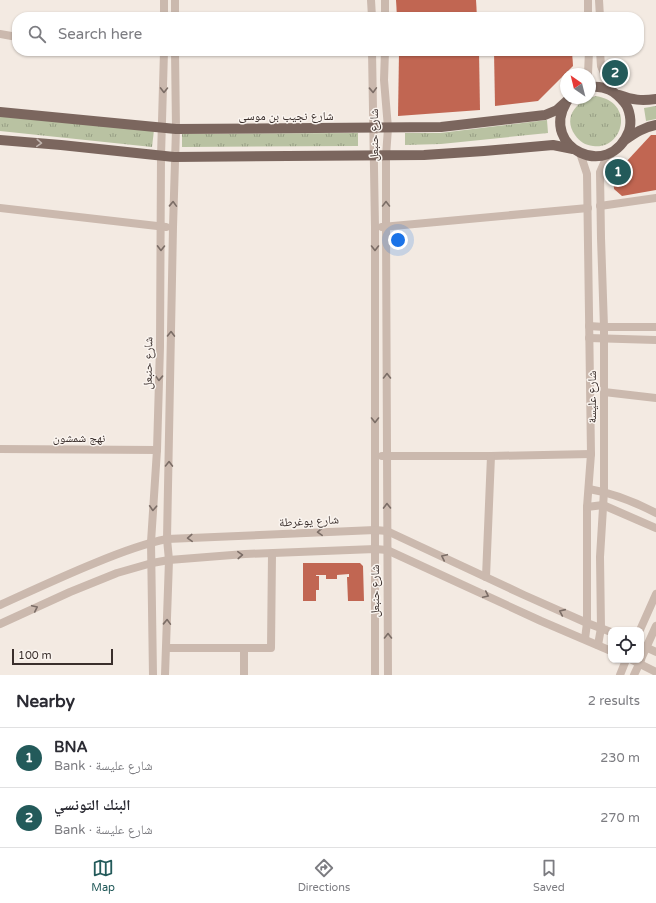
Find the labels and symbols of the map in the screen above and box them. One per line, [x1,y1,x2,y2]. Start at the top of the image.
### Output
pin: 2 [602,58,628,88]
north arrow [560,68,596,104]
one-way arrow [160,87,168,93]
one-way arrow [369,87,377,93]
street label: شارع نجيب بن موسى [238,109,334,124]
street label: شارع حنبعل [367,109,382,161]
one-way arrow [36,139,42,148]
pin: 1 [605,157,631,187]
one-way arrow [169,201,177,207]
one-way arrow [382,201,390,207]
your location [388,230,408,250]
one-way arrow [157,245,166,251]
one-way arrow [371,245,379,251]
one-way arrow [167,331,175,337]
street label: شارع حنبعل [141,336,156,389]
street label: شارع عليسة [585,371,600,423]
one-way arrow [383,373,391,379]
one-way arrow [155,375,164,381]
one-way arrow [371,417,379,423]
street label: نهج شمشون [53,431,105,445]
one-way arrow [165,461,173,467]
one-way arrow [383,503,391,509]
one-way arrow [149,505,158,511]
street label: شارع يوغرطة [279,512,339,531]
one-way arrow [317,528,323,537]
one-way arrow [187,534,193,543]
one-way arrow [237,550,243,559]
one-way arrow [441,554,448,562]
street label: شارع حنبعل [368,565,383,617]
one-way arrow [482,590,489,598]
one-way arrow [31,605,39,613]
one-way arrow [559,609,566,617]
one-way arrow [163,619,171,625]
one-way arrow [384,633,392,639]
scale bar [12,647,113,666]

